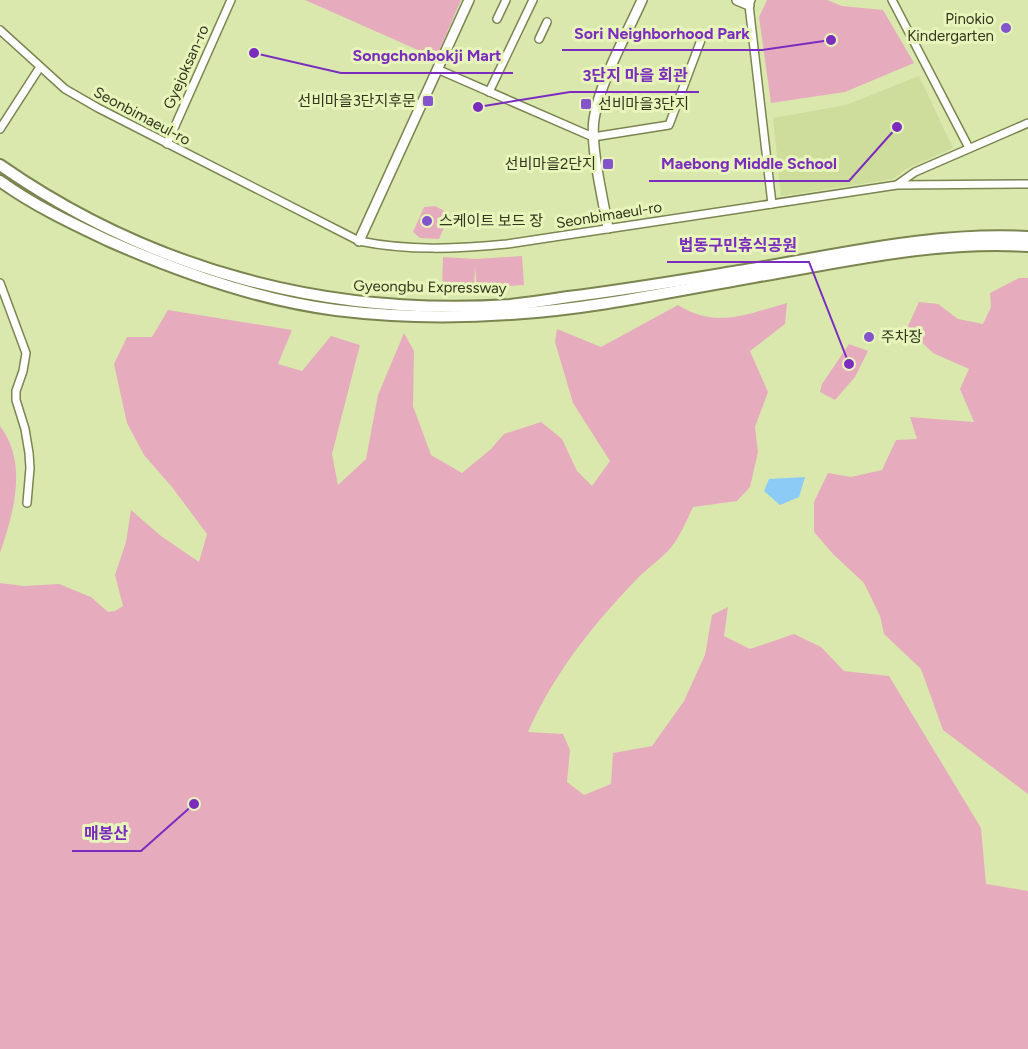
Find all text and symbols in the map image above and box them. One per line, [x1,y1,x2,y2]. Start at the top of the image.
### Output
place label: Pinokio Kindergarten [907,10,994,45]
callout: Sori Neighborhood Park [562,16,762,50]
marker: Pinokio Kindergarten [999,21,1013,35]
street label: Gyejoksan-ro [159,22,213,112]
text: Sori Neighborhood Park [574,24,750,43]
callout: Songchonbokji Mart [341,39,513,73]
text: Songchonbokji Mart [353,46,501,65]
callout: 3단지 마을 회관 [570,58,699,92]
text: 3단지 마을 회관 [583,66,688,85]
street label: Seonbimaeul-ro [91,83,194,149]
place label: 선비마을3단지후문 [297,92,416,110]
marker: 선비마을3단지후문 [421,94,435,108]
place label: 선비마을3단지 [598,95,689,113]
marker: 선비마을3단지 [579,97,593,111]
callout: Maebong Middle School [649,147,849,181]
text: Maebong Middle School [661,154,837,173]
place label: 선비마을2단지 [505,155,596,173]
marker: 선비마을2단지 [601,157,615,171]
street label: Seonbimaeul-ro [555,198,664,232]
place label: 스케이트 보드 장 [439,212,543,230]
marker: 스케이트 보드 장 [420,214,434,228]
callout: 법동구민휴식공원 [667,228,809,262]
text: 법동구민휴식공원 [679,236,797,255]
street label: Gyeongbu Expressway [353,277,507,297]
place label: 주차장 [881,328,923,346]
marker: 주차장 [862,330,876,344]
callout: 매봉산 [72,817,141,851]
text: 매봉산 [84,824,128,843]

